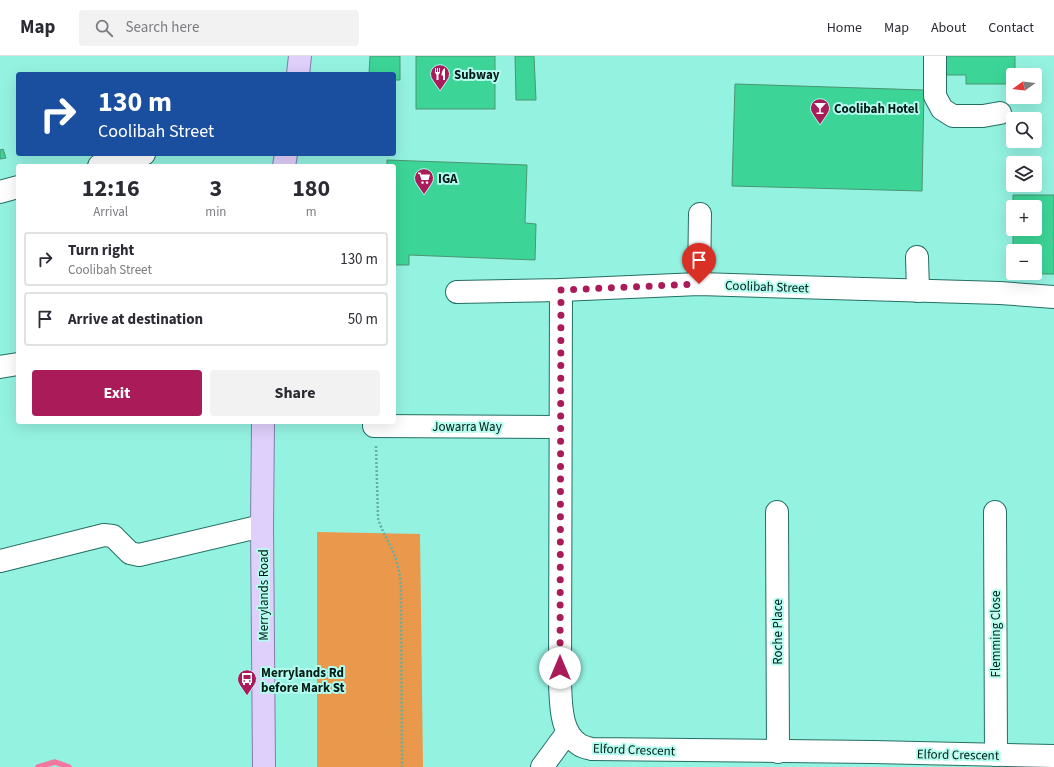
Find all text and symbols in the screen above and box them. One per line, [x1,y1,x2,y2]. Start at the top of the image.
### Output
search box [79,10,359,46]
text: Map [20,14,55,41]
icon: search [93,17,115,39]
text: Search here [125,17,199,38]
text: Home [827,18,862,38]
text: Map [884,18,909,38]
text: About [931,18,966,38]
text: Contact [988,18,1034,38]
restaurant icon: Subway [429,63,451,91]
place label: Subway [454,66,500,84]
north arrow [1006,68,1042,104]
map controls [1006,68,1042,280]
text: 130 m [98,82,172,122]
icon: right [32,88,84,140]
bar icon: Coolibah Hotel [809,97,831,125]
place label: Coolibah Hotel [834,100,919,118]
button: search [1006,112,1042,148]
text: Coolibah Street [98,119,214,144]
button: layers [1006,156,1042,192]
supermarket icon: IGA [413,167,435,195]
place label: IGA [438,170,458,188]
text: 12:16 [82,171,140,206]
text: 3 [210,171,222,206]
text: 180 [292,171,330,206]
button: + [1006,200,1042,236]
text: Arrival [93,203,128,221]
text: min [205,203,226,221]
text: m [306,203,317,221]
text: Turn right [68,240,134,261]
pin [682,243,716,284]
button: − [1006,244,1042,280]
icon: right [34,248,56,270]
text: 130 m [340,249,378,270]
icon: arrive [688,249,710,271]
text: Coolibah Street [68,261,152,279]
street label: Coolibah Street [725,277,810,297]
icon: arrive [34,308,56,330]
text: Arrive at destination [68,309,203,330]
text: 50 m [348,309,378,330]
button: Exit [32,370,202,416]
button: Share [210,370,380,416]
street label: Jowarra Way [432,418,502,436]
street label: Merrylands Road [255,549,273,641]
street label: Flemming Close [987,591,1005,677]
street label: Roche Place [769,599,787,665]
position arrow [539,647,581,689]
place label: Merrylands Rd before Mark St [261,664,345,697]
bus stop icon: Merrylands Rd before Mark St [236,668,258,696]
street label: Elford Crescent [592,740,676,760]
street label: Elford Crescent [917,745,1000,765]

